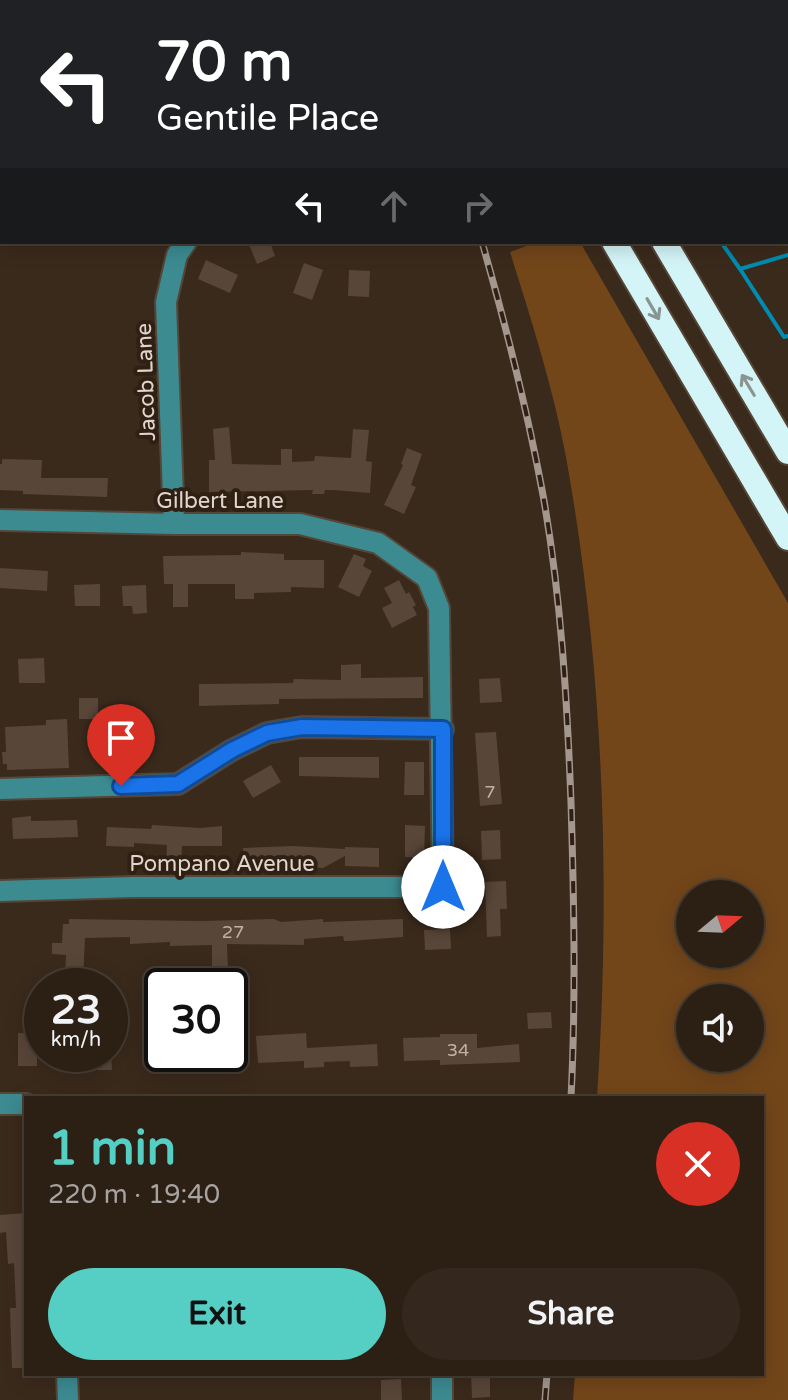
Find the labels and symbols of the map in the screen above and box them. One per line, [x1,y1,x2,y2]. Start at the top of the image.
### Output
one-way arrow [645,297,661,320]
street label: Jacob Lane [131,322,161,441]
one-way arrow [740,374,756,397]
street label: Gilbert Lane [156,488,284,514]
pin [87,704,155,786]
house number: 7 [484,781,496,803]
position arrow [401,845,485,929]
street label: Pompano Avenue [129,851,315,877]
north arrow [676,880,764,968]
house number: 27 [222,921,244,943]
speed limit sign: 30 [144,968,248,1072]
house number: 34 [447,1039,469,1061]

